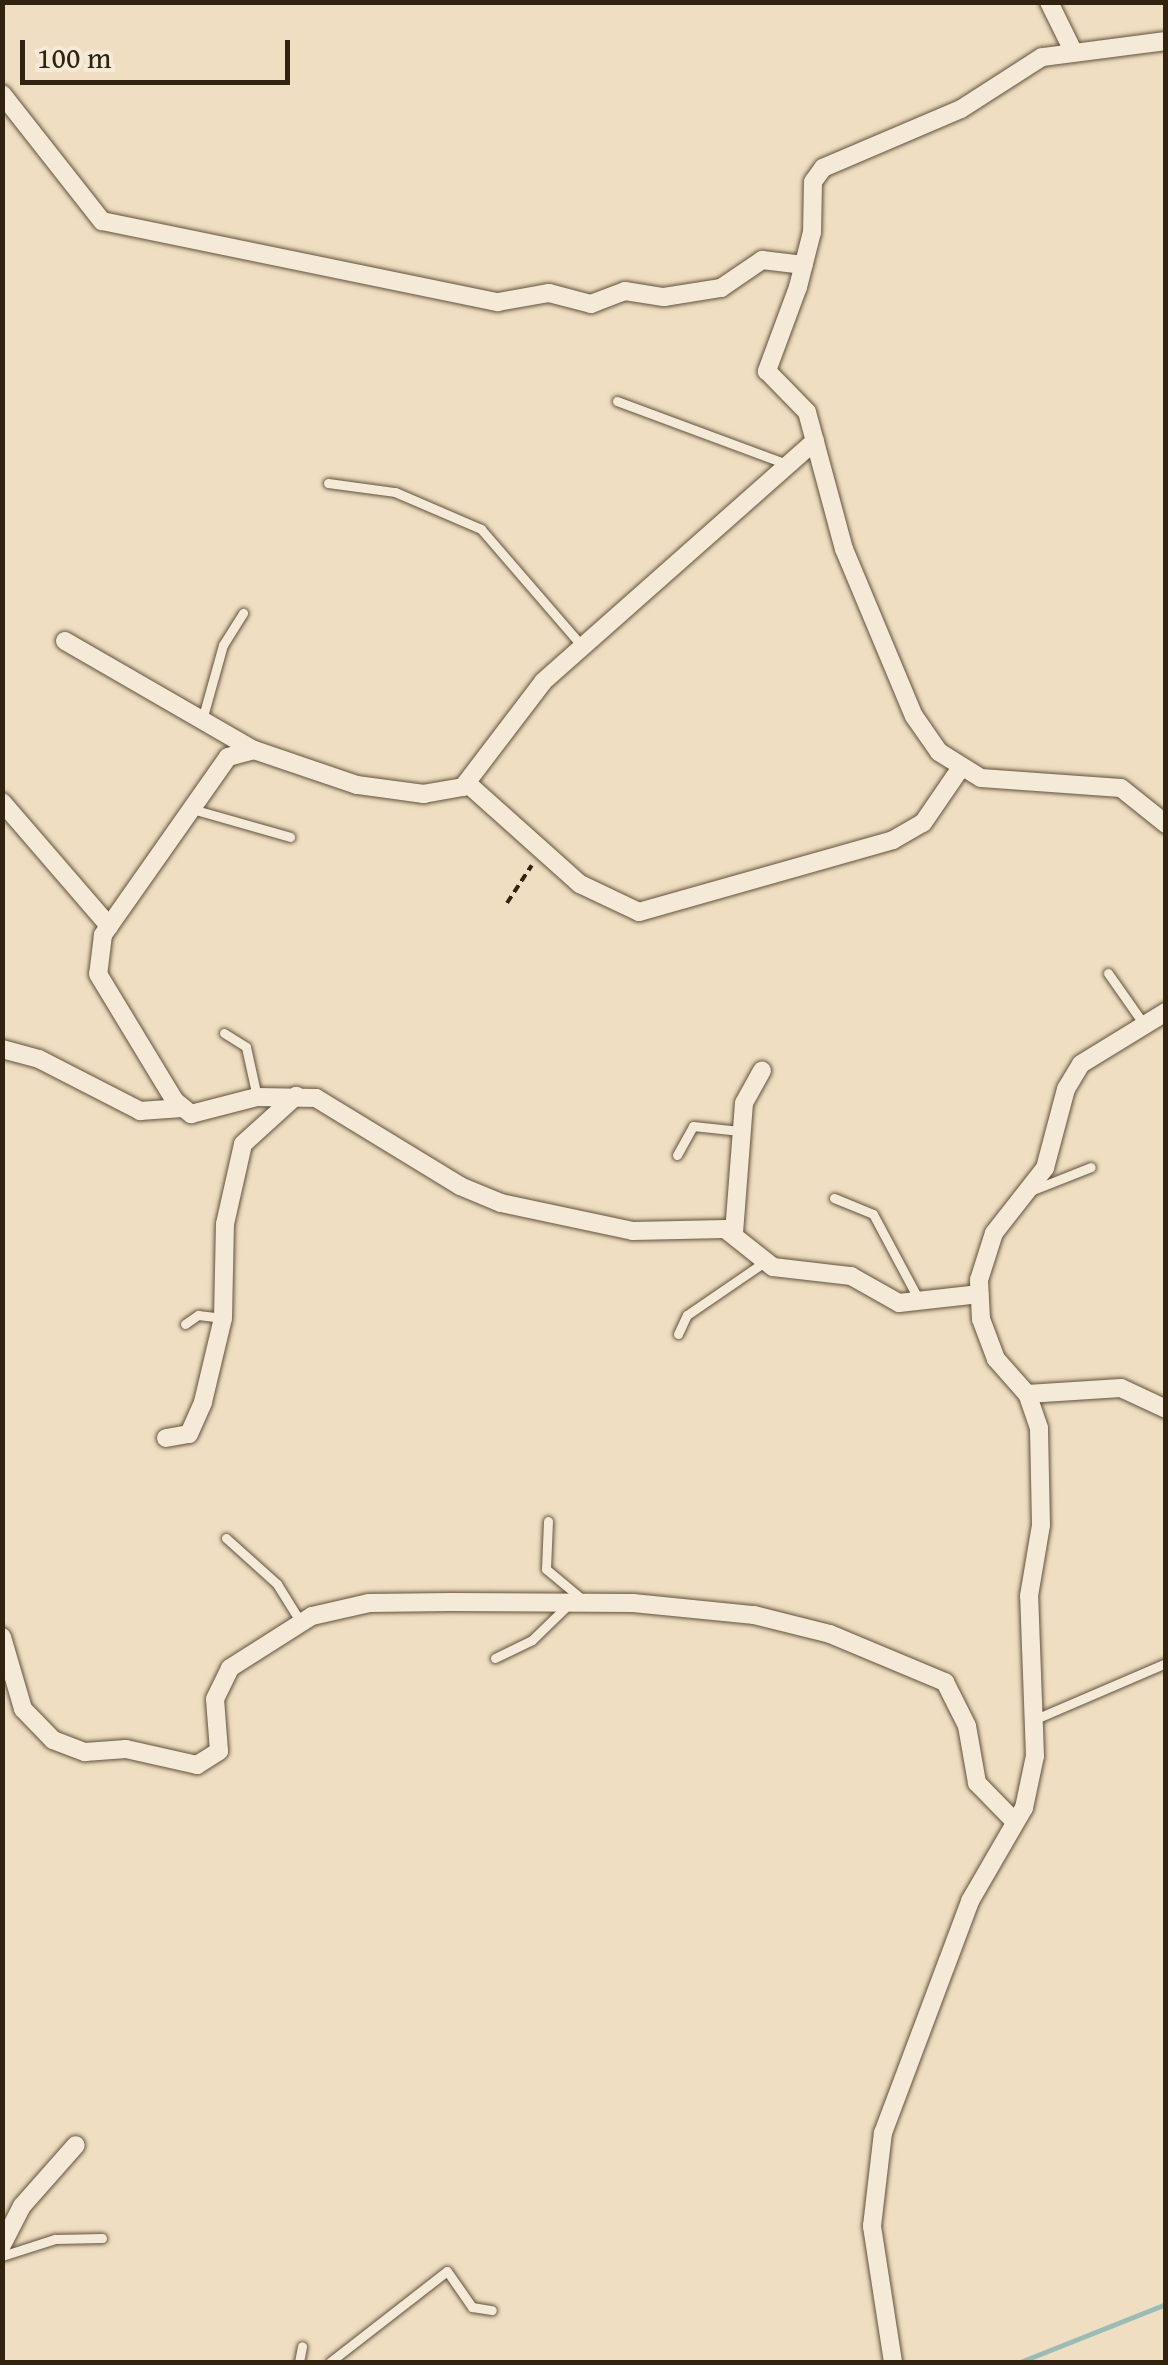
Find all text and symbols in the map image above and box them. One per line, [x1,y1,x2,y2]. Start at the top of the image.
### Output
scale bar [25,20,295,82]
text: 100 m [37,35,111,79]

